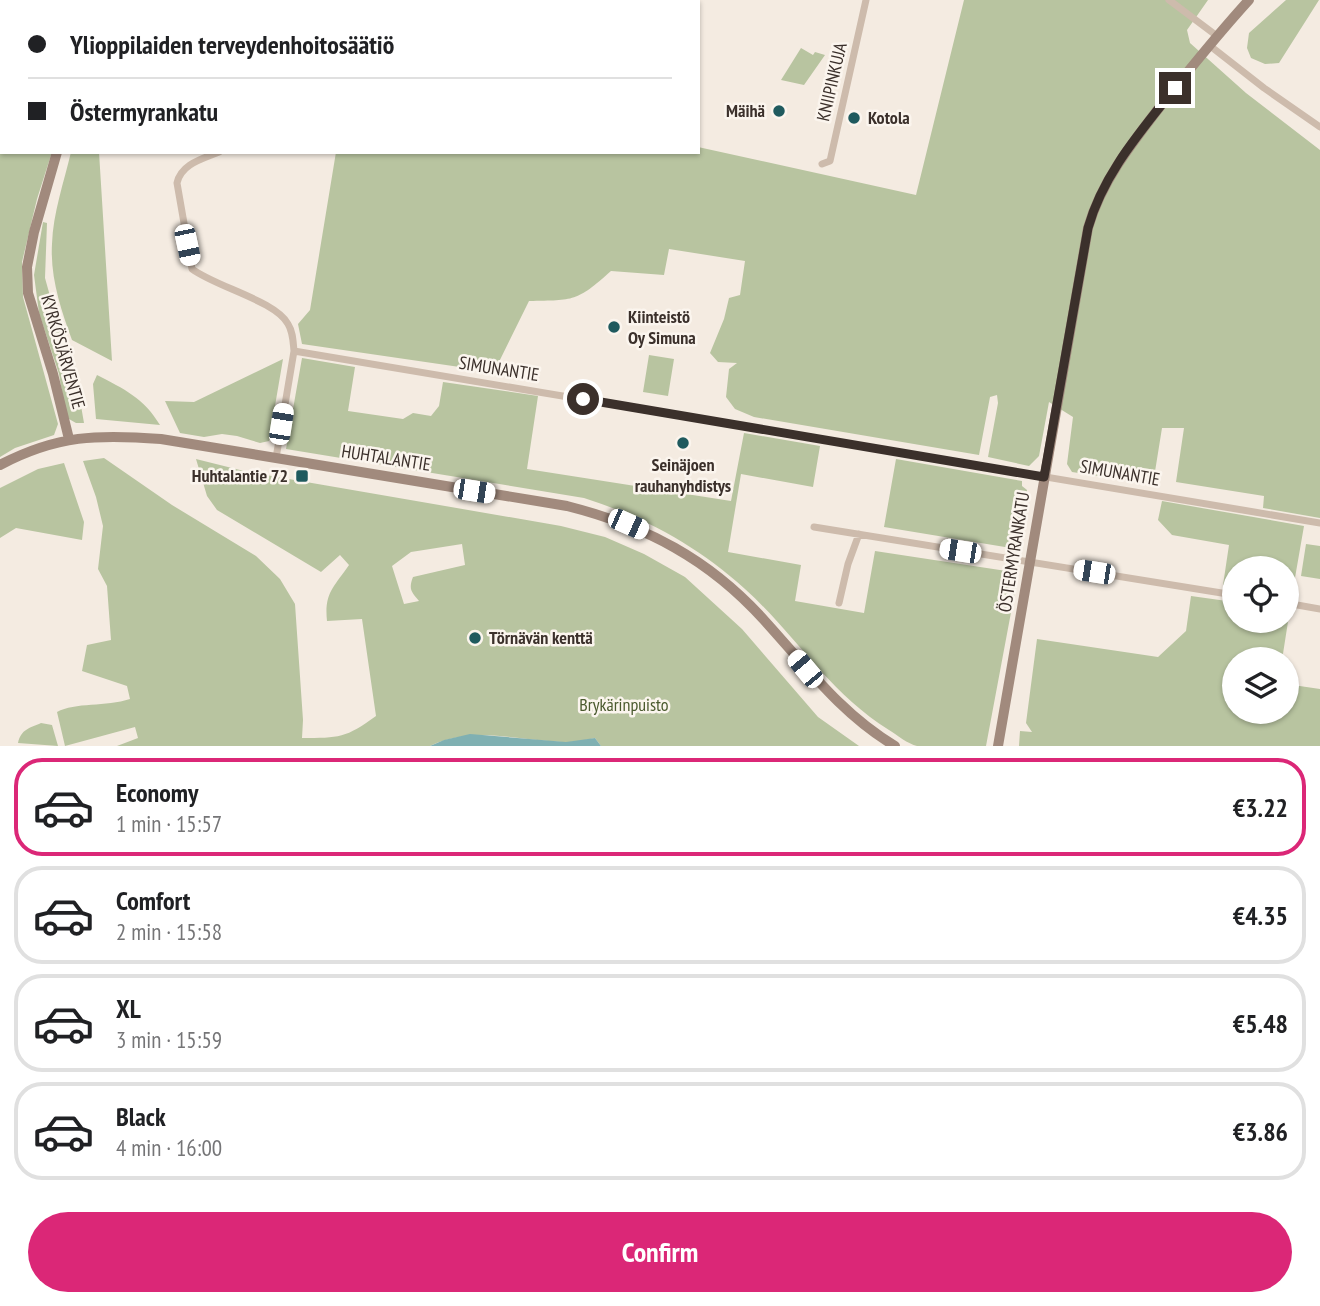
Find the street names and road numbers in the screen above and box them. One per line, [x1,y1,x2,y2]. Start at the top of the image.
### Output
street label: KNIIPINKUJA [811,40,852,123]
street label: KYRKÖSJÄRVENTIE [36,292,91,412]
street label: SIMUNANTIE [457,351,541,386]
street label: HUHTALANTIE [340,439,432,476]
street label: SIMUNANTIE [1078,454,1162,491]
street label: ÖSTERMYRANKATU [993,490,1034,614]

